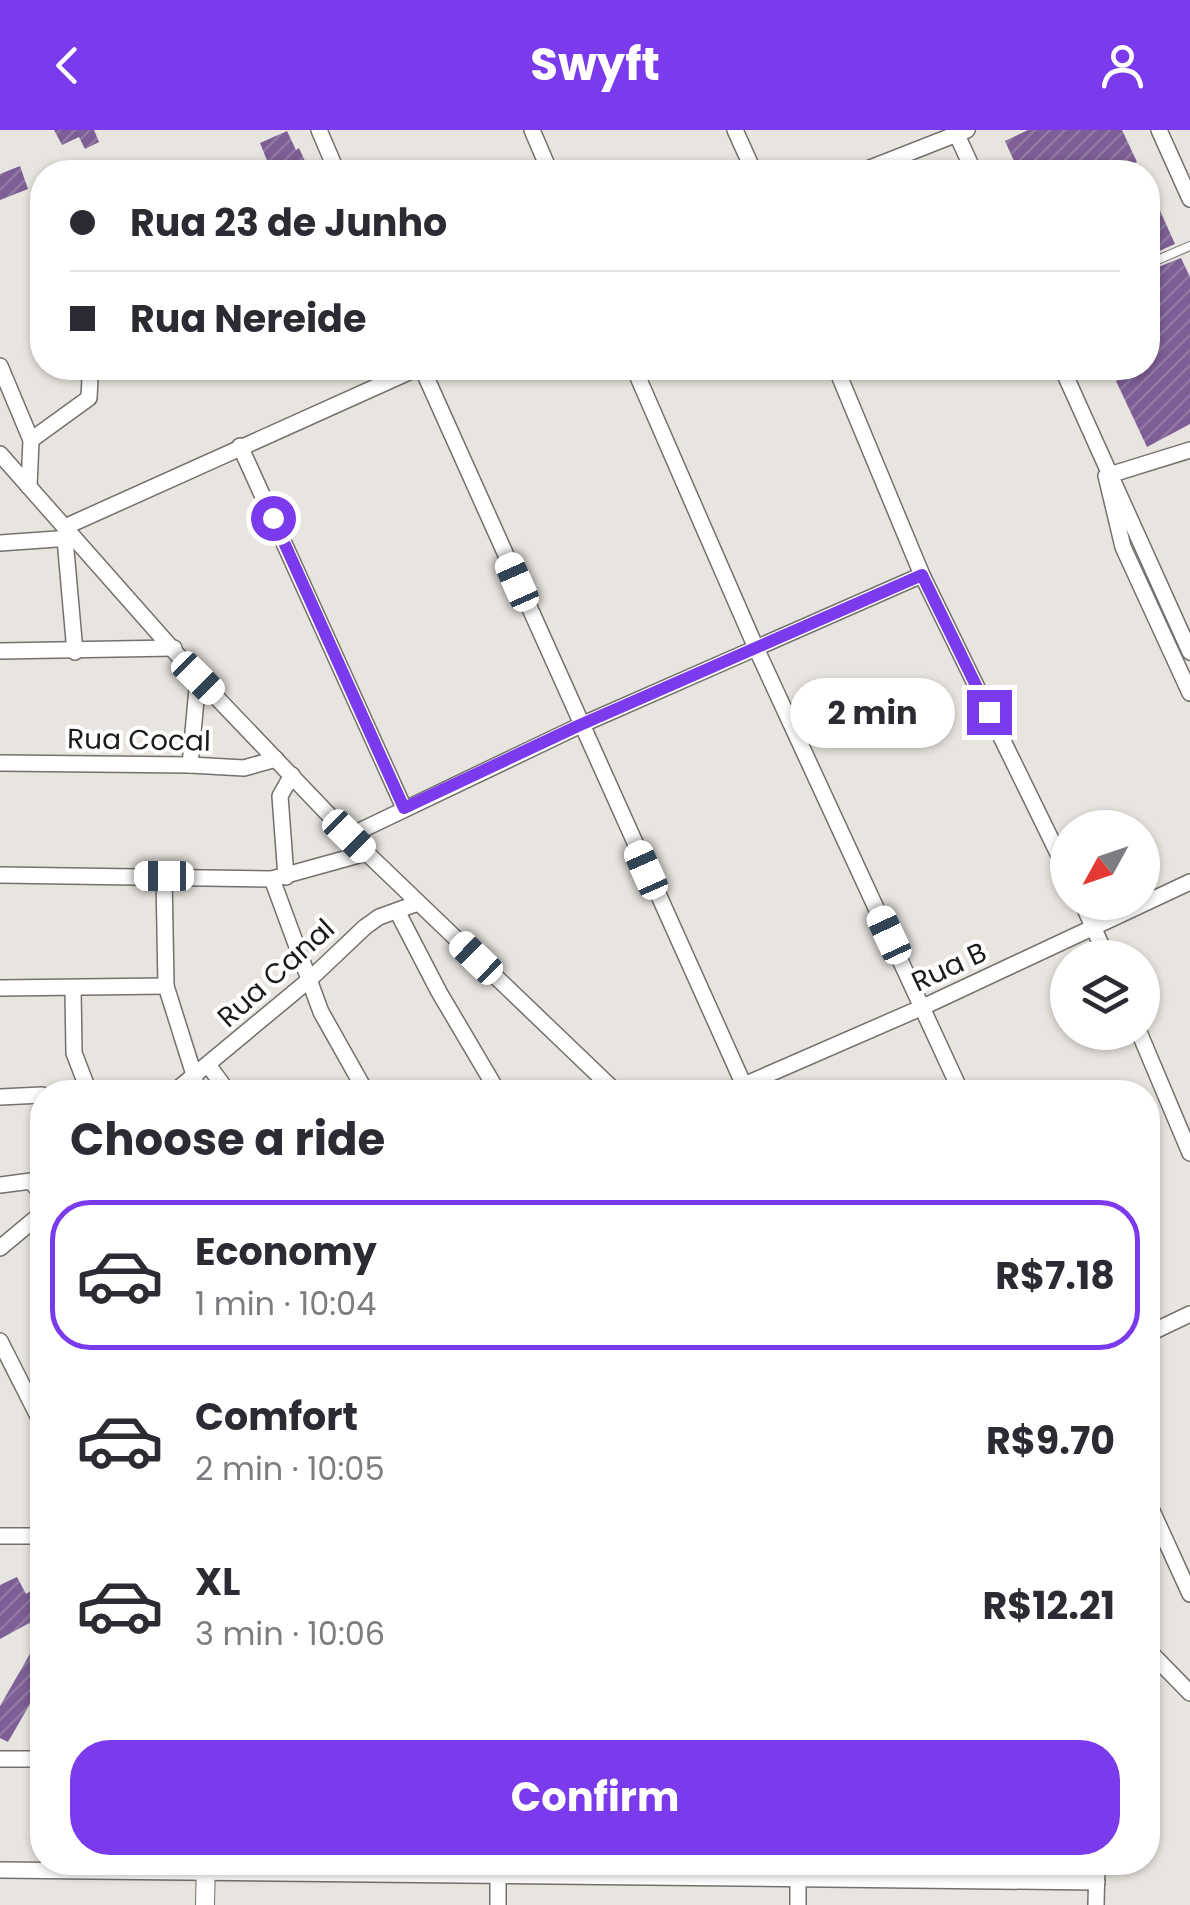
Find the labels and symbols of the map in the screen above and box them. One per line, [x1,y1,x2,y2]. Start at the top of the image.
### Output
route start [251,496,296,541]
car [491,548,543,616]
car [166,646,230,710]
callout: 2 min [789,677,954,747]
route end [967,690,1012,735]
street label: Rua Cocal [67,719,211,761]
car [317,804,381,868]
north arrow [1050,810,1160,920]
car [620,836,672,904]
car [134,861,194,891]
car [863,901,915,969]
street label: Rua Canal [209,910,343,1036]
car [444,926,508,990]
street label: Rua B [905,933,993,1001]

